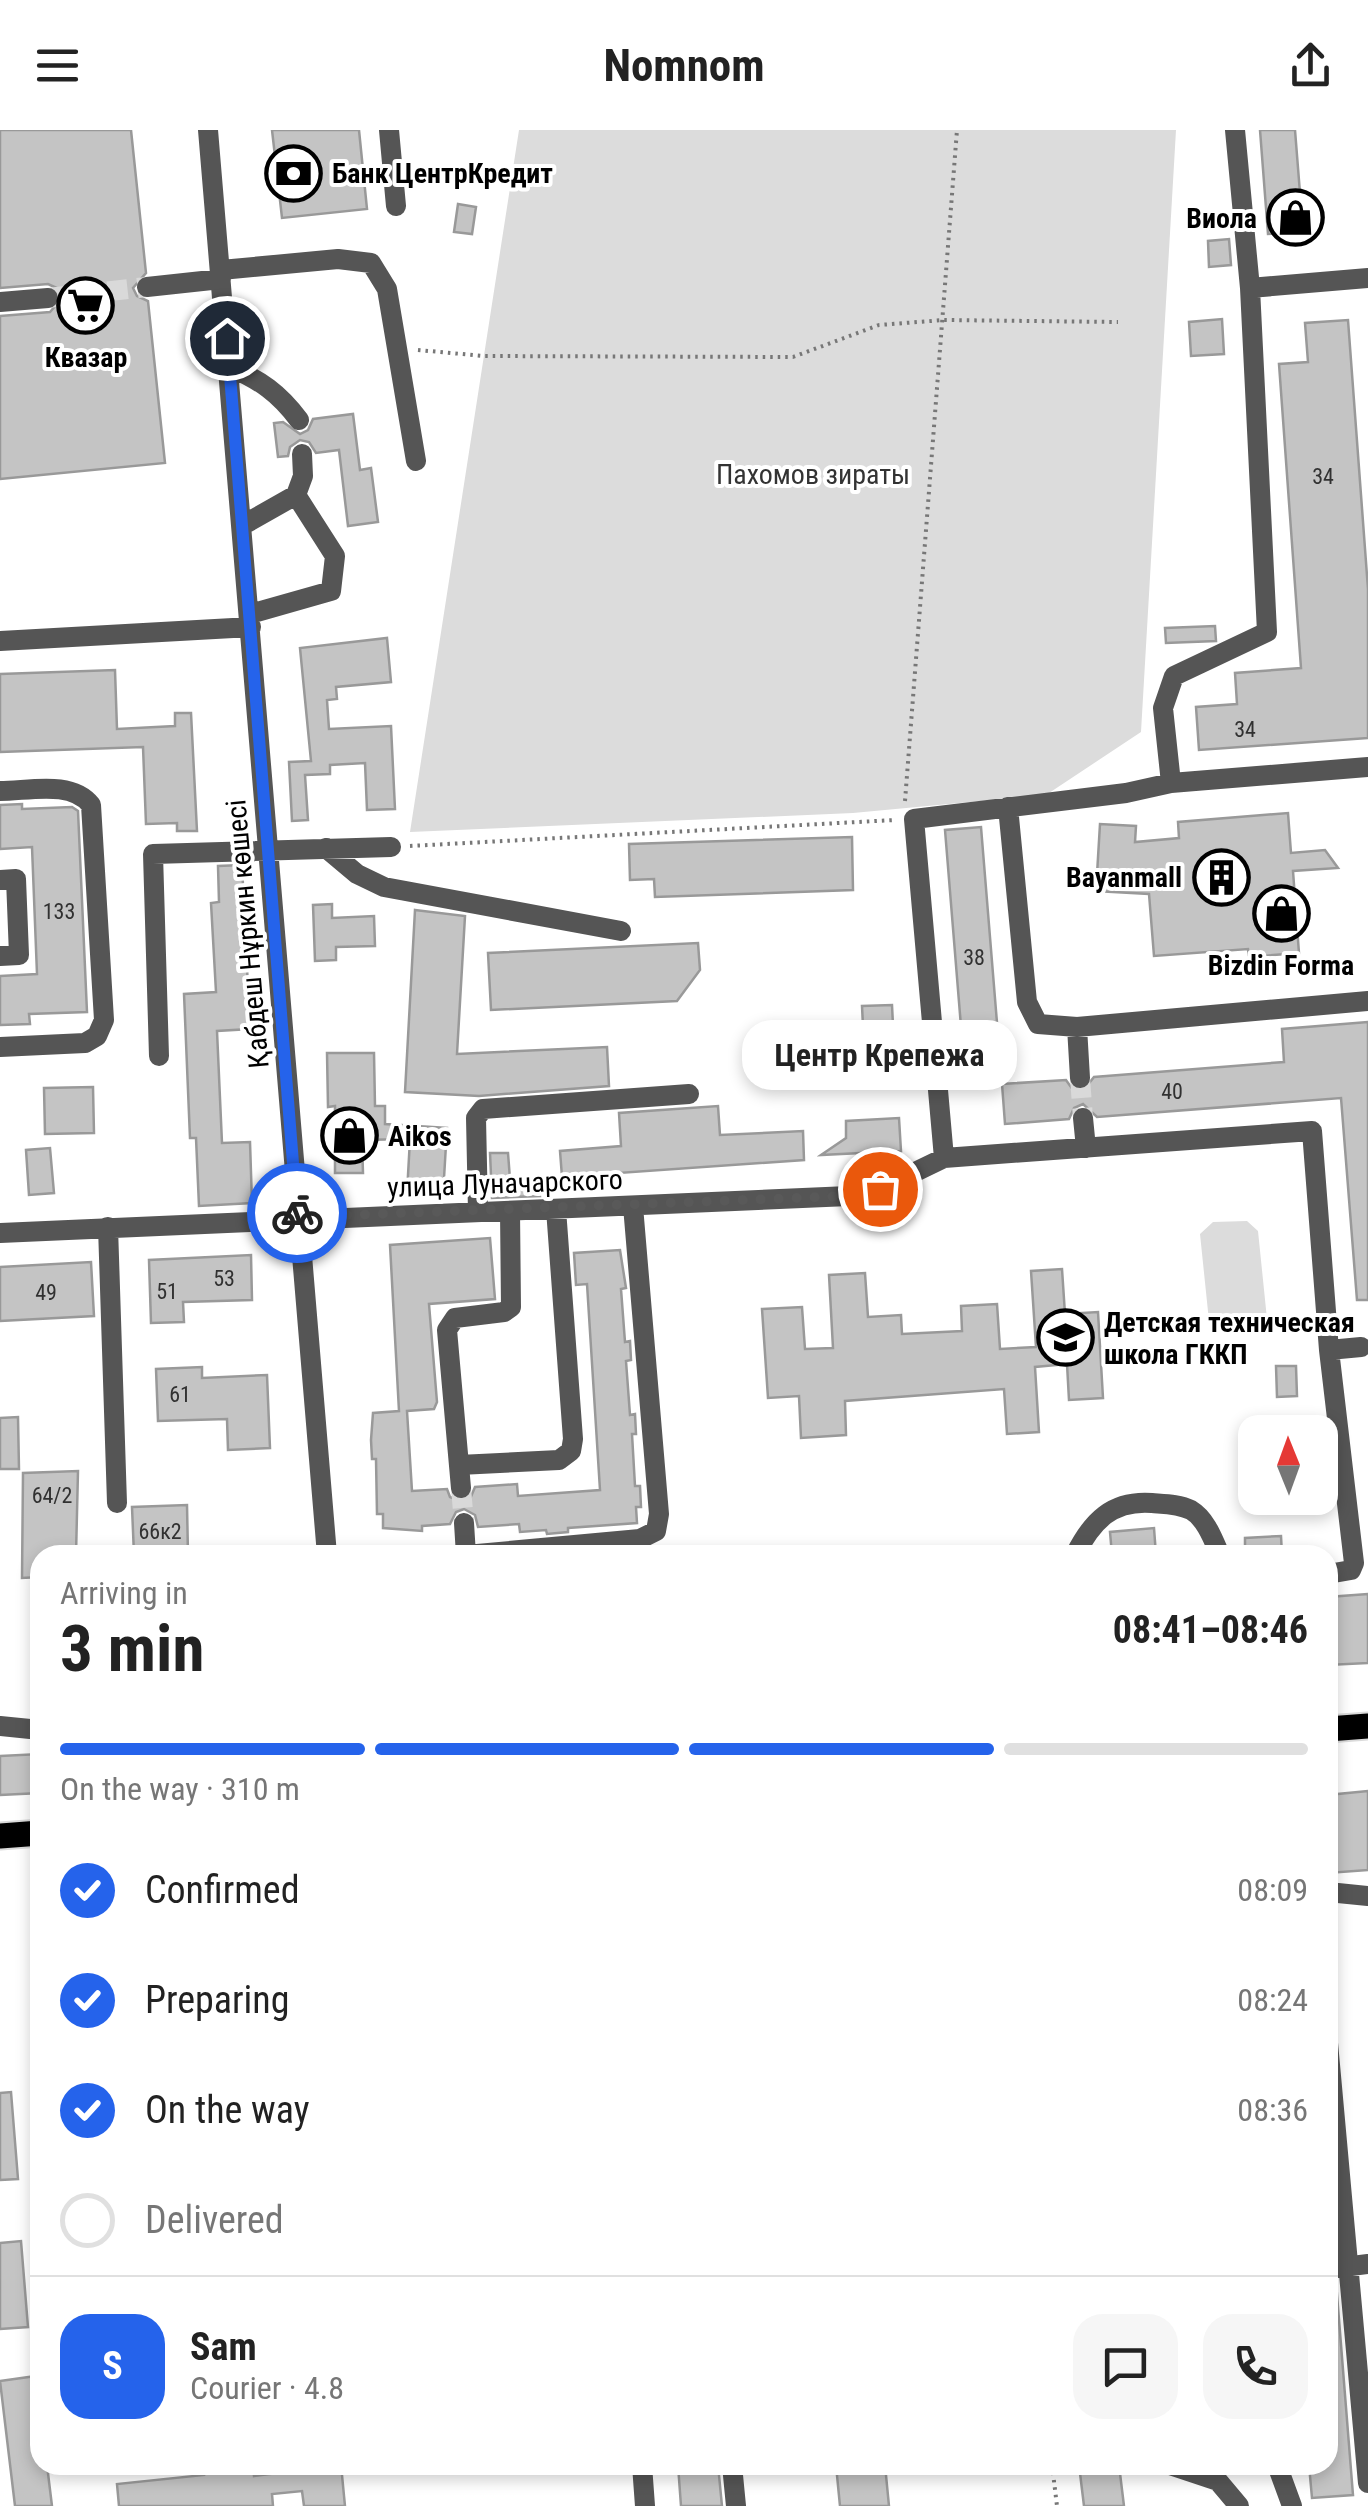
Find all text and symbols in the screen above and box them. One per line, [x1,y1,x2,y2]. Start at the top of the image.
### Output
icon: menu [30,38,85,93]
icon: share [1283,38,1338,93]
text: Nomnom [603,39,765,92]
bank icon: Банк ЦентрКредит [263,143,323,203]
place label: Банк ЦентрКредит [332,157,553,190]
shop icon: Виола [1266,188,1326,248]
place label: Виола [1186,202,1257,235]
supermarket icon: Квазар [56,276,116,336]
pin [185,296,270,381]
icon: home [200,311,255,366]
place label: Квазар [45,341,127,374]
park label: Пахомов зираты [716,458,910,491]
house number: 34 [1312,464,1334,489]
house number: 34 [1234,717,1256,742]
street label: Қабдеш Нұркин көшесі [219,798,276,1070]
building icon: Bayanmall [1191,847,1251,907]
place label: Bayanmall [1066,861,1182,894]
shop icon: Bizdin Forma [1251,884,1311,944]
house number: 133 [43,899,75,924]
house number: 38 [963,945,985,970]
place label: Bizdin Forma [1208,949,1354,982]
callout: Центр Крепежа [742,1019,1018,1089]
text: Центр Крепежа [775,1036,984,1074]
house number: 40 [1161,1079,1183,1104]
shop icon: Aikos [319,1106,379,1166]
place label: Aikos [388,1120,452,1153]
pin [838,1147,923,1232]
icon: bag [853,1162,908,1217]
courier [247,1163,347,1263]
street label: улица Луначарского [387,1163,623,1204]
icon: bike [270,1186,325,1241]
house number: 53 [213,1266,235,1291]
house number: 51 [156,1279,178,1304]
house number: 49 [35,1280,57,1305]
place label: Детская техническая школа ГККП [1104,1306,1355,1371]
school or university icon: Детская техническая школа ГККП [1035,1308,1095,1368]
house number: 61 [169,1382,191,1407]
north arrow [1238,1415,1338,1515]
map controls [1238,1415,1338,1515]
house number: 64/2 [32,1483,72,1508]
house number: 66к2 [138,1519,182,1544]
text: Arriving in [60,1574,188,1612]
text: 08:41–08:46 [1113,1608,1308,1652]
text: 3 min [60,1611,204,1687]
text: On the way · 310 m [60,1770,300,1808]
icon: check [60,1863,115,1918]
text: Confirmed [145,1868,300,1912]
text: 08:09 [1237,1871,1308,1909]
icon: check [60,1973,115,2028]
text: Preparing [145,1978,290,2022]
text: 08:24 [1237,1981,1308,2019]
icon: check [60,2083,115,2138]
text: On the way [145,2088,310,2132]
text: 08:36 [1237,2091,1308,2129]
text: Delivered [145,2198,284,2242]
button: chat [1073,2314,1178,2419]
button: phone [1203,2314,1308,2419]
text: Sam [190,2325,257,2369]
text: S [102,2344,123,2388]
text: Courier · 4.8 [190,2369,344,2407]

